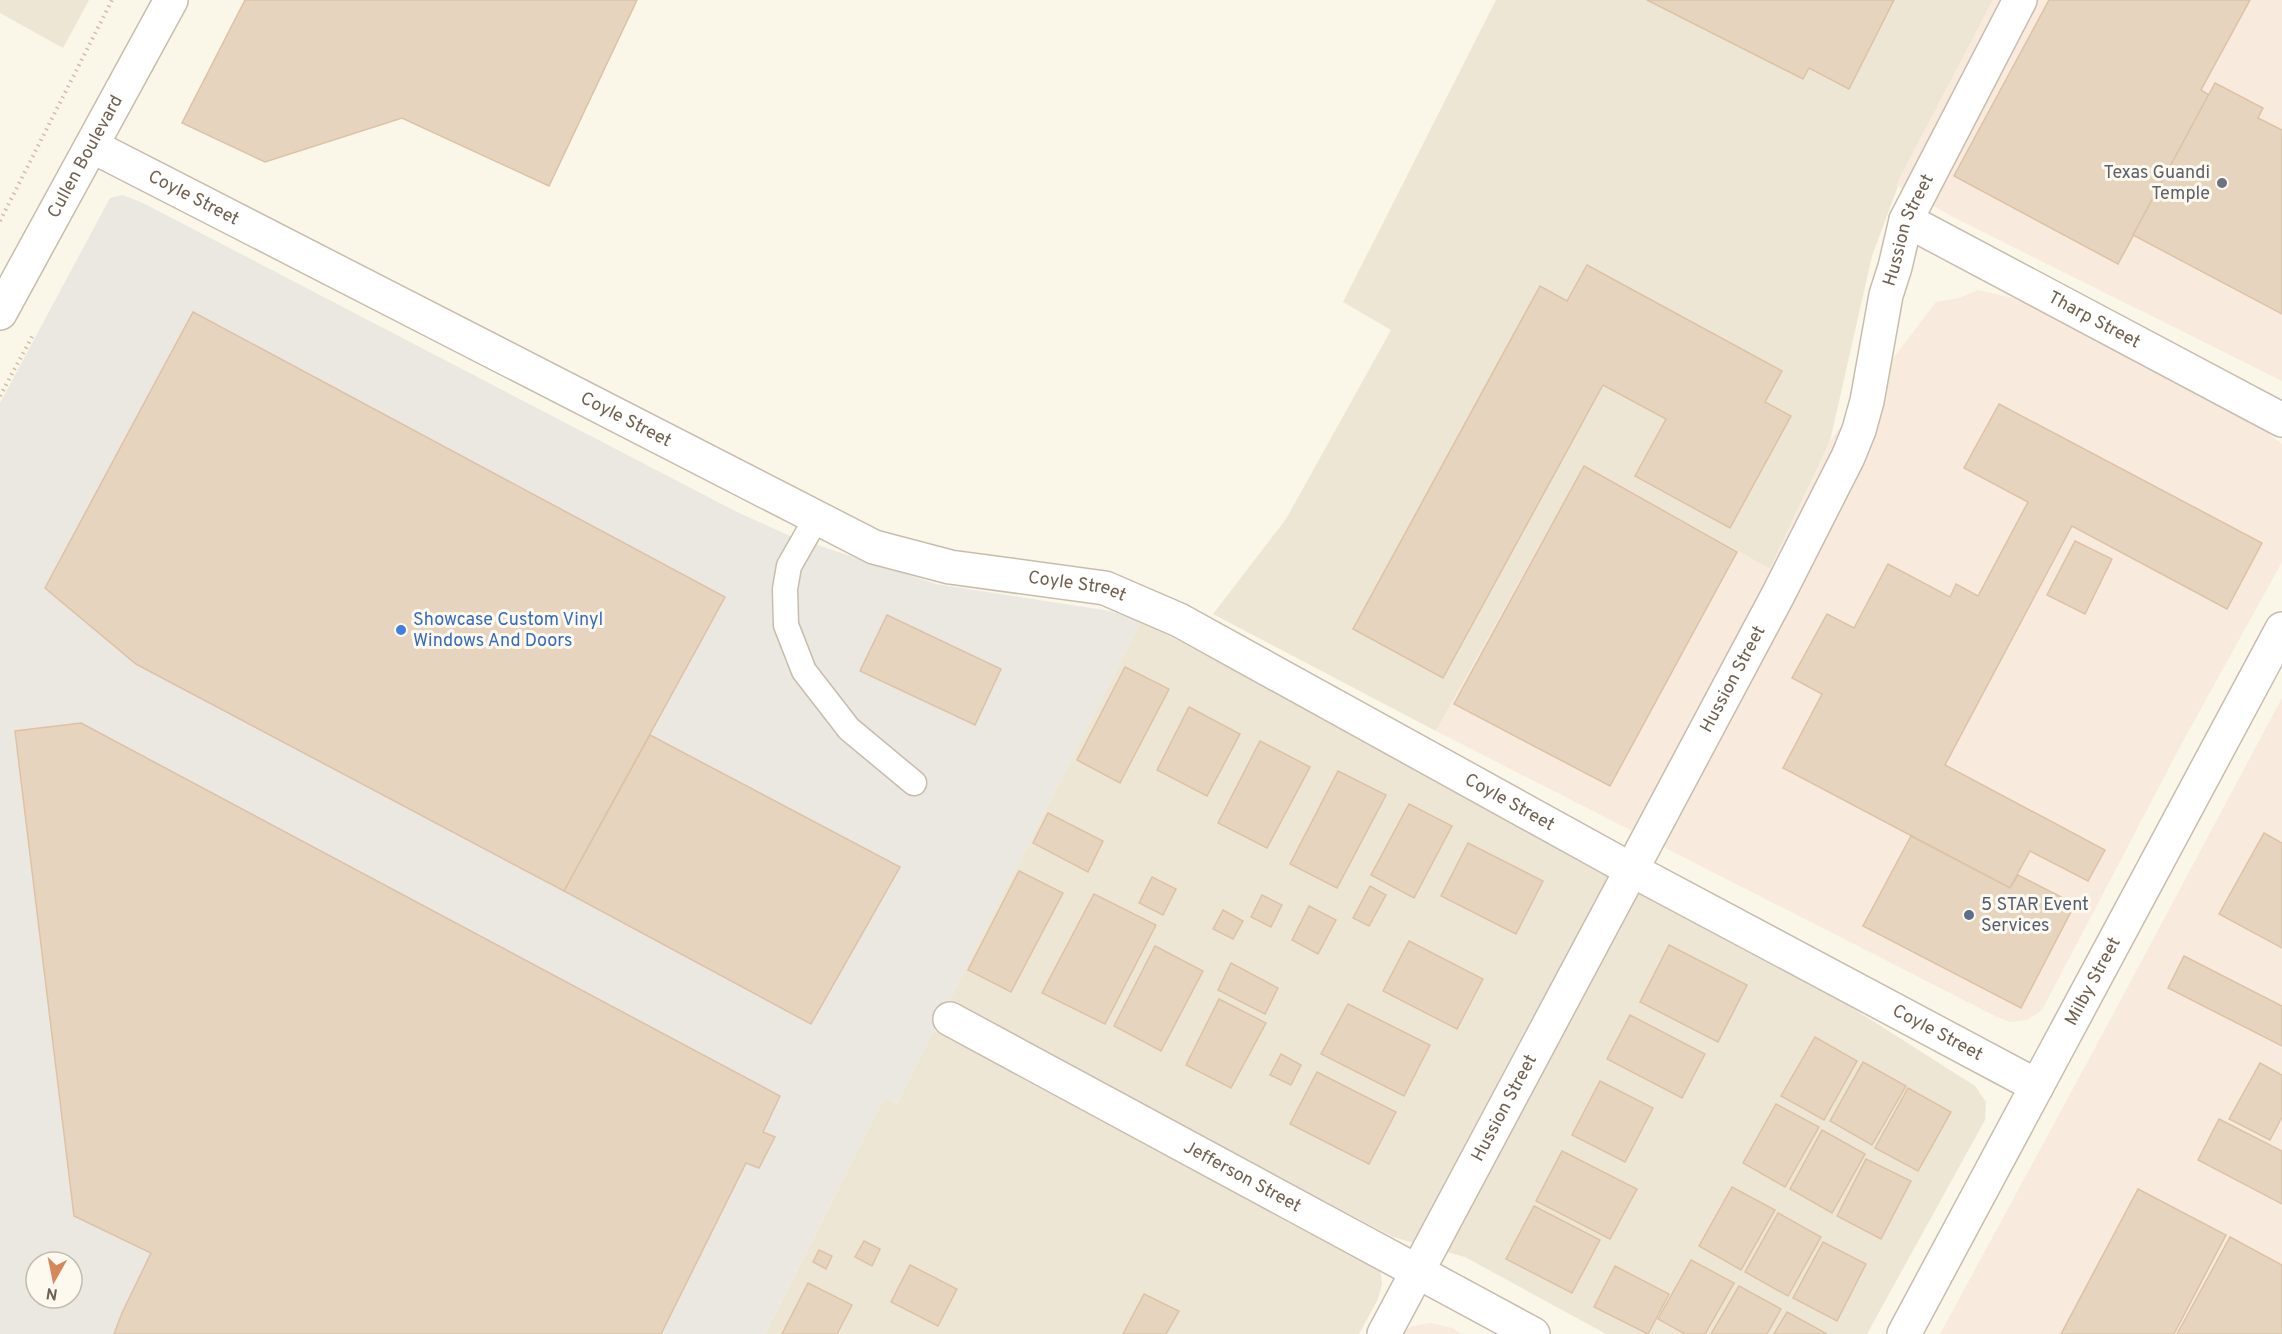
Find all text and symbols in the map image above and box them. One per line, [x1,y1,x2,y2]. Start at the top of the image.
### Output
street label: Cullen Boulevard [42,91,128,222]
place label: Texas Guandi Temple [2104,162,2210,206]
street label: Coyle Street [144,165,243,231]
street label: Hussion Street [1878,170,1939,289]
marker: Texas Guandi Temple [2215,176,2229,190]
street label: Tharp Street [2044,286,2144,354]
street label: Coyle Street [576,387,675,453]
street label: Coyle Street [1027,566,1130,607]
place label: Showcase Custom Vinyl Windows And Doors [413,609,603,653]
street label: Hussion Street [1695,622,1771,737]
marker: Showcase Custom Vinyl Windows And Doors [394,623,408,637]
street label: Coyle Street [1460,768,1559,837]
place label: 5 STAR Event Services [1981,894,2089,938]
marker: 5 STAR Event Services [1962,908,1976,922]
street label: Milby Street [2060,933,2126,1030]
street label: Coyle Street [1888,999,1987,1066]
street label: Hussion Street [1466,1051,1542,1166]
street label: Jefferson Street [1179,1136,1305,1218]
north arrow [24,1250,84,1310]
text: N [45,1282,59,1304]

